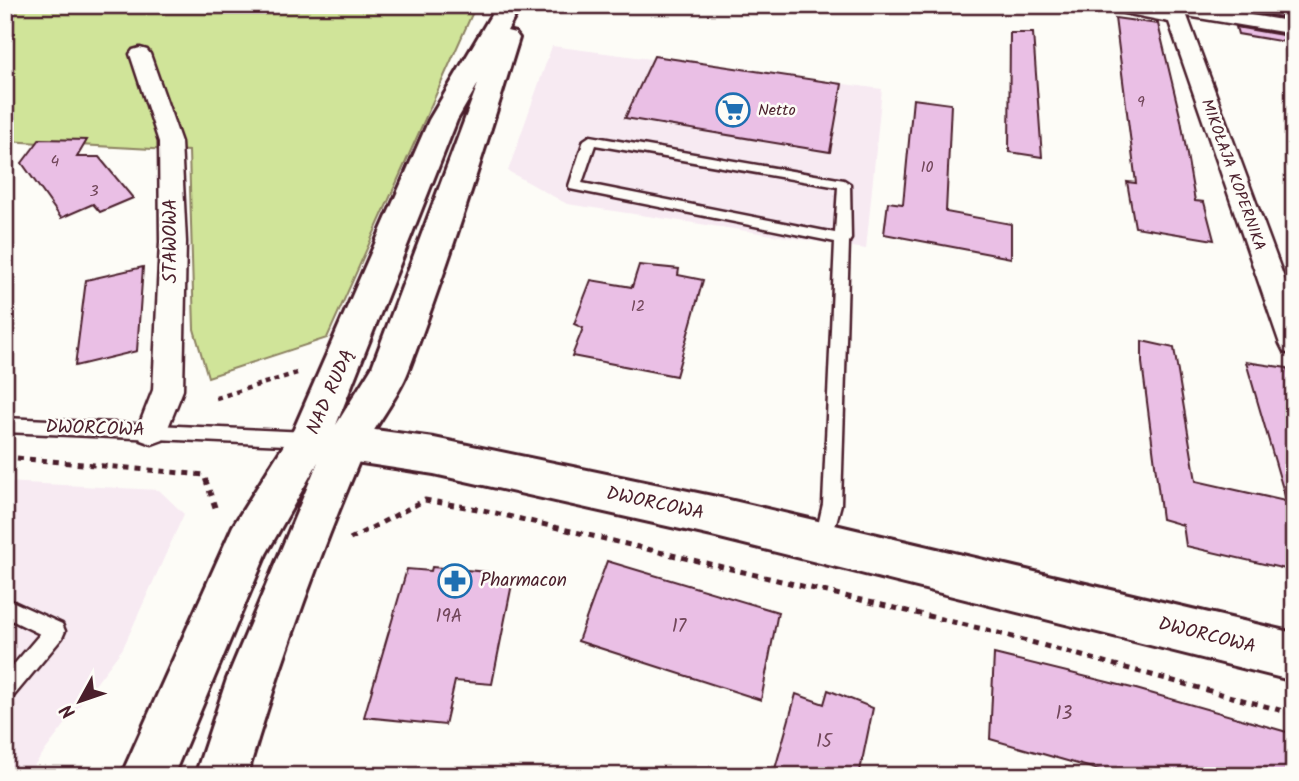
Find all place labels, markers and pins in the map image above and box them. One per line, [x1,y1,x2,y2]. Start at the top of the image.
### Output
supermarket icon: Netto [714,91,752,129]
place label: Netto [758,98,796,123]
pharmacy icon: Pharmacon [436,562,474,600]
place label: Pharmacon [480,566,567,596]

